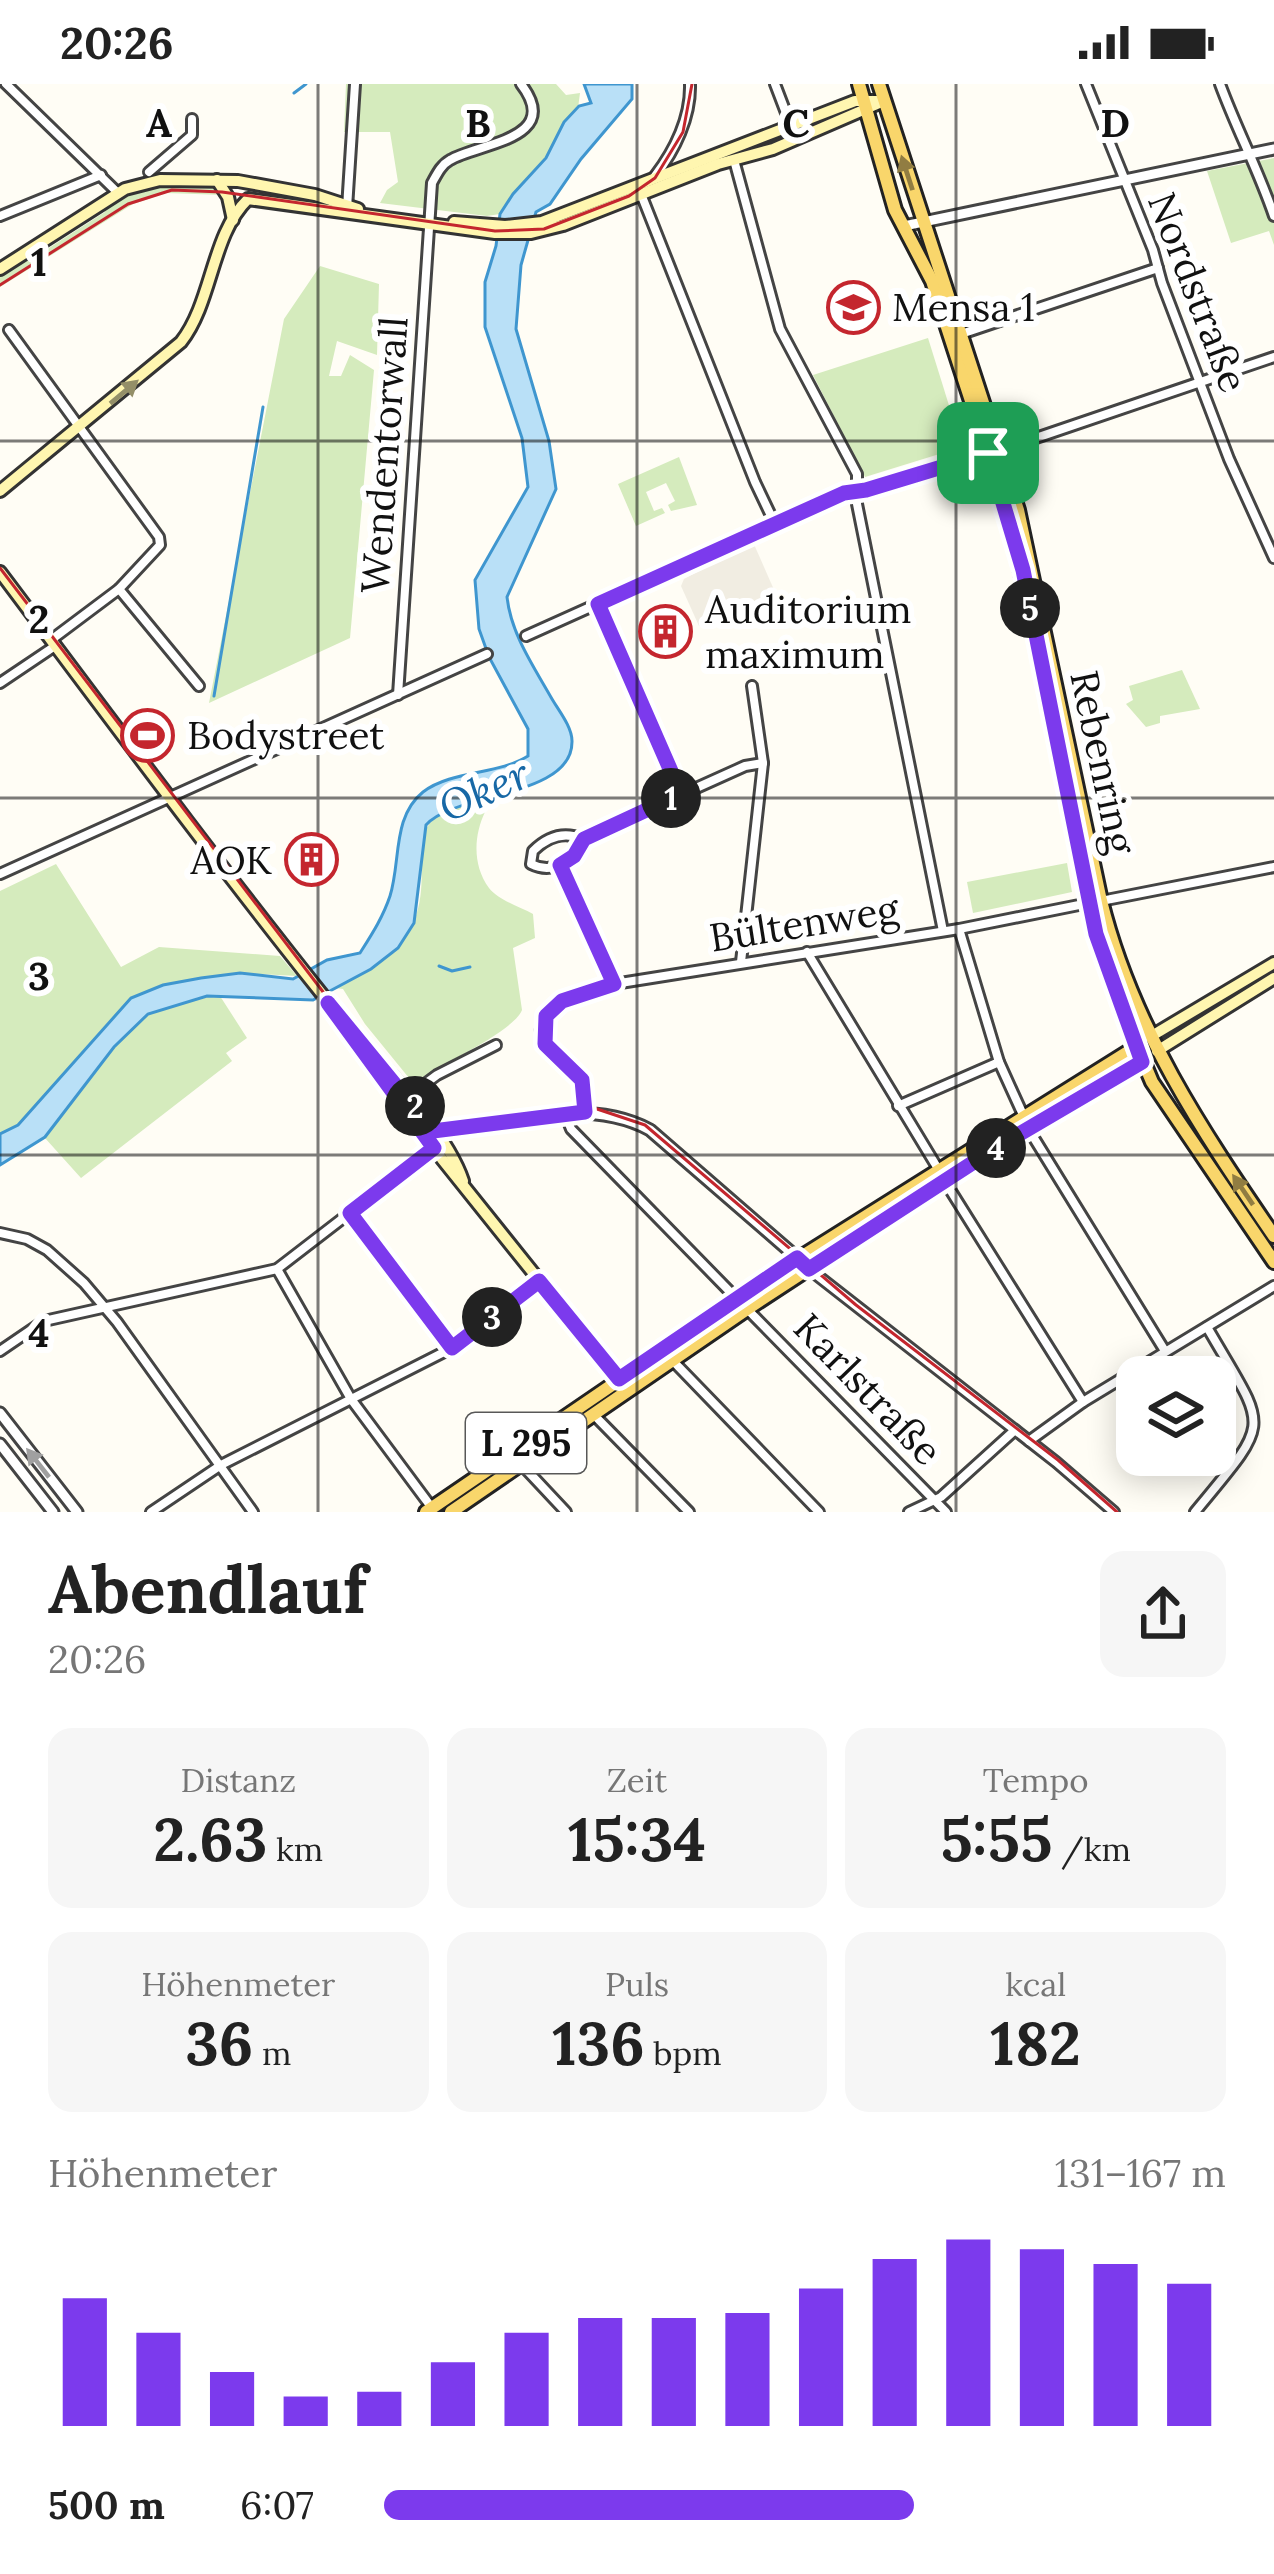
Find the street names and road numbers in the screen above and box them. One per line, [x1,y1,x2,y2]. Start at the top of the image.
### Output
street label: Nordstraße [1137,185,1259,399]
street label: Wendentorwall [349,315,419,595]
street label: Rebenring [1059,666,1147,860]
street label: Bültenweg [706,883,903,963]
street label: Karlstraße [783,1303,953,1475]
road number: L 295 [466,1413,586,1473]

